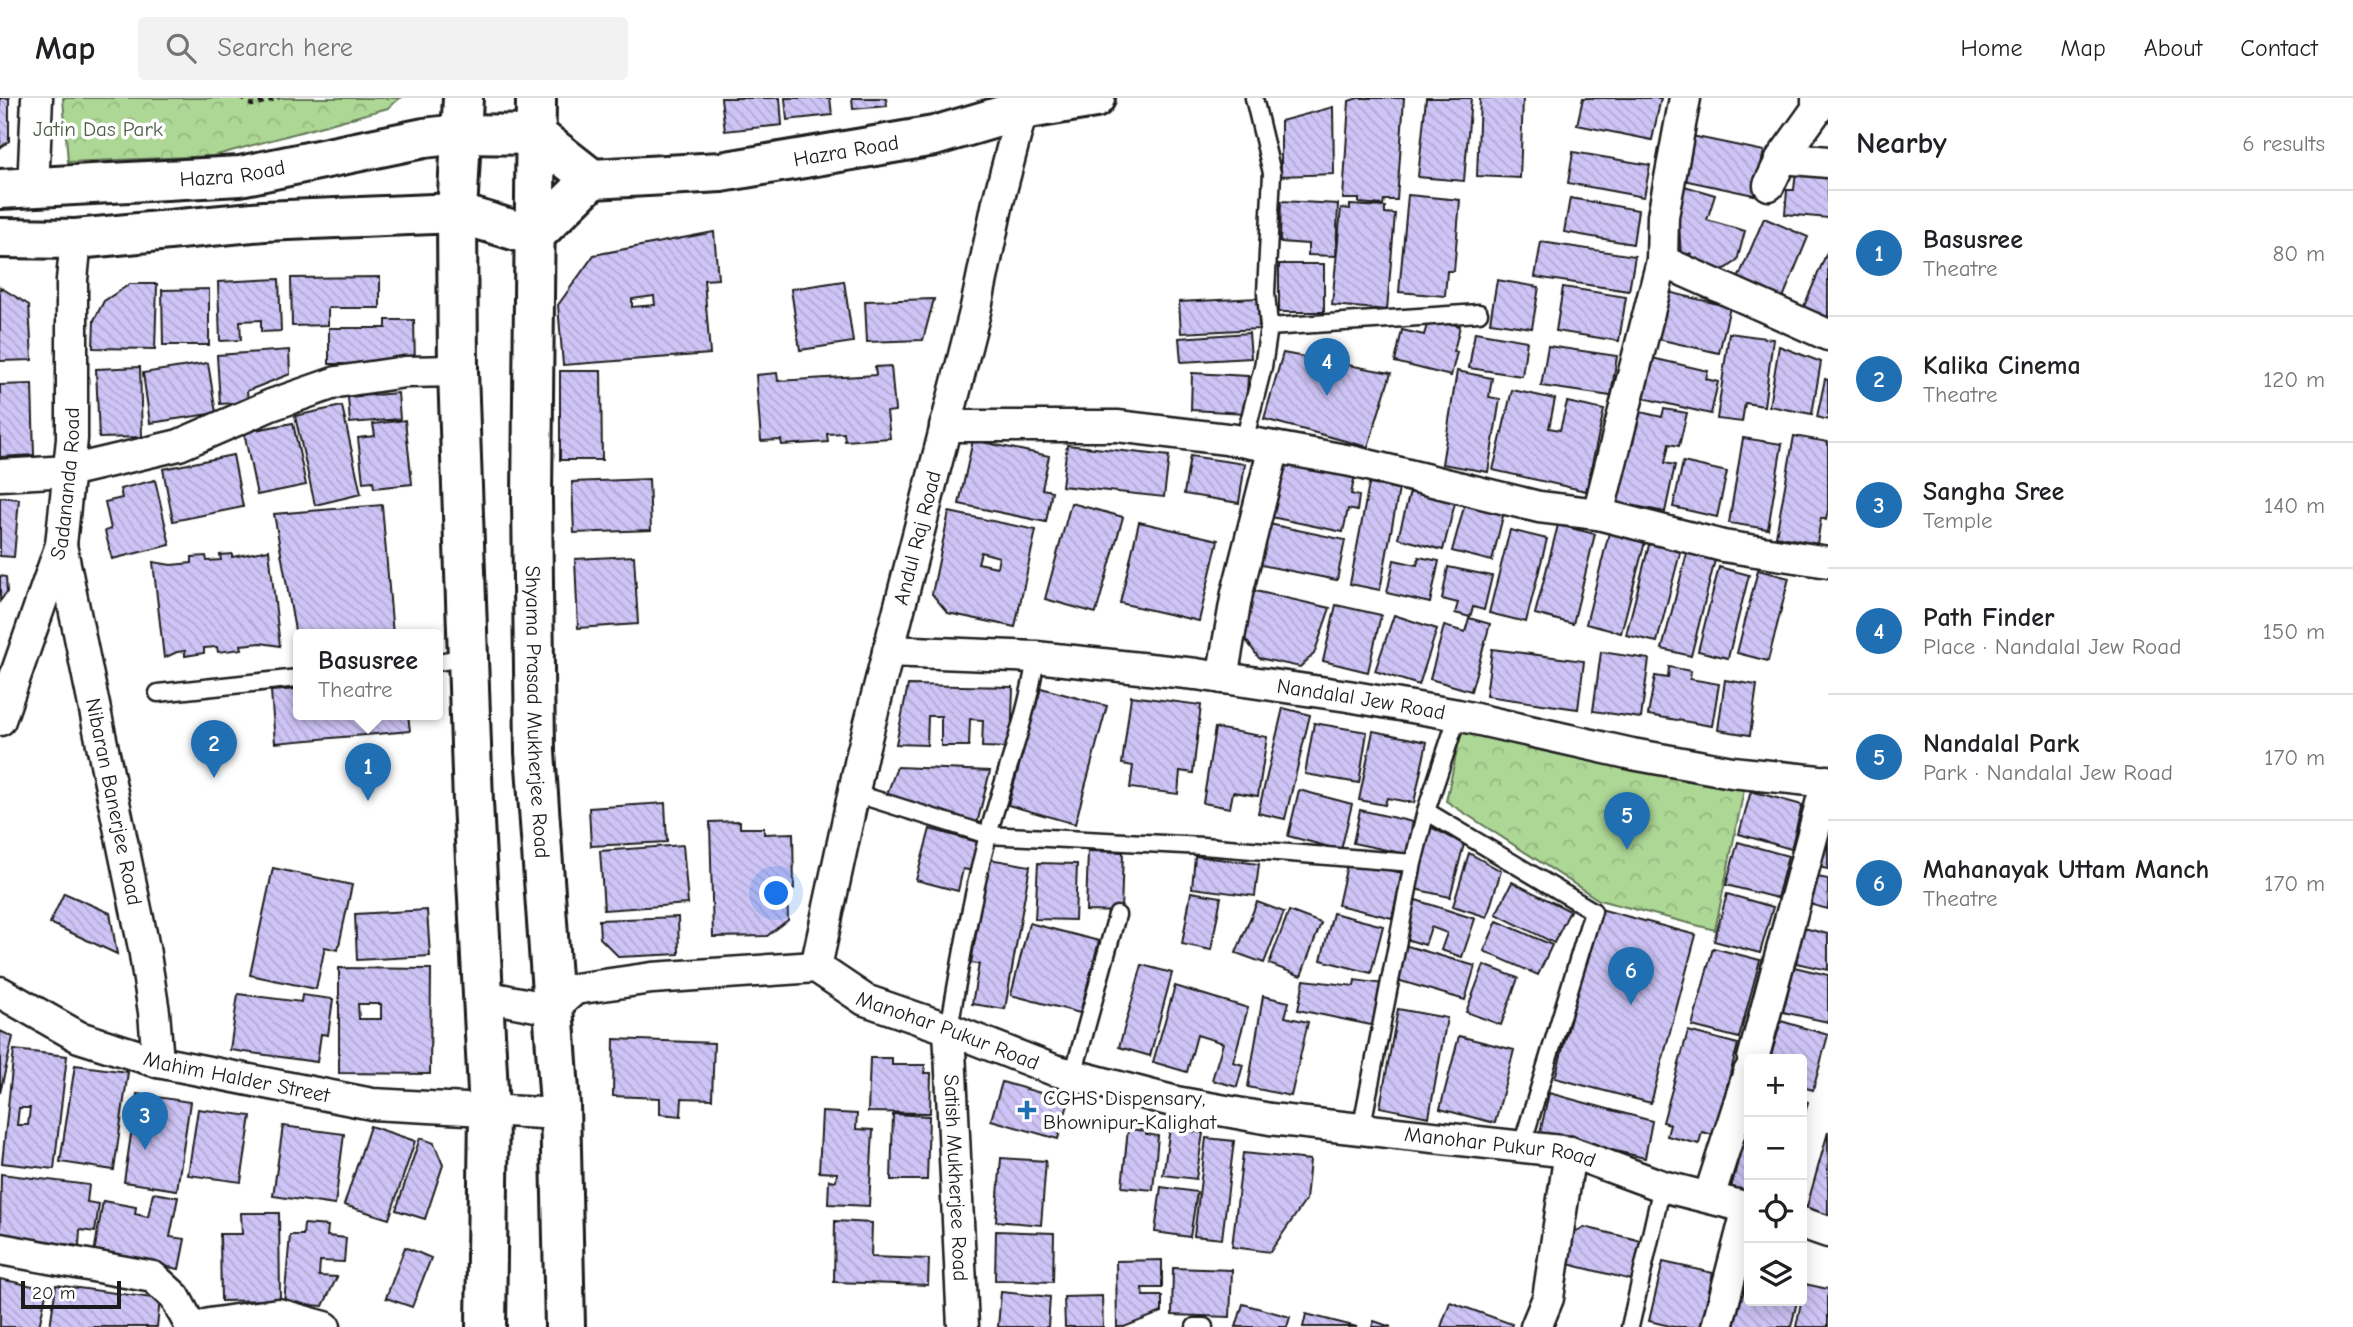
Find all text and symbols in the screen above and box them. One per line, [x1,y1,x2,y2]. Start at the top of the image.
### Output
search box [138,17,628,80]
text: Map [35,29,96,67]
icon: search [162,29,200,67]
text: Search here [218,33,353,63]
text: Home [1961,34,2022,62]
text: Map [2060,34,2106,62]
text: About [2144,34,2202,62]
text: Contact [2240,34,2318,62]
park label: Jatin Das Park [33,117,163,141]
text: Nearby [1856,126,1947,161]
street label: Hazra Road [792,130,900,172]
text: 6 results [2242,130,2325,157]
street label: Hazra Road [179,155,287,191]
text: Basusree [1923,225,2023,255]
text: 1 [1874,240,1884,267]
text: 80 m [2272,240,2325,267]
text: Theatre [1923,255,1998,282]
pin: 4 [1304,338,1350,396]
text: Kalika Cinema [1923,351,2081,381]
text: 2 [1873,366,1885,393]
text: 120 m [2263,366,2325,393]
text: Theatre [1923,381,1998,408]
street label: Sadananda Road [45,407,84,563]
street label: Andul Raj Road [889,468,946,608]
text: Sangha Sree [1923,477,2064,507]
text: 3 [1873,492,1885,519]
text: 140 m [2264,492,2325,519]
text: Temple [1923,507,1992,534]
street label: Shyama Prasad Mukherjee Road [521,565,555,859]
text: Path Finder [1923,603,2054,633]
text: 4 [1874,618,1884,645]
text: 150 m [2263,618,2325,645]
popup [293,629,443,720]
text: Place · Nandalal Jew Road [1923,633,2181,660]
text: Basusree [318,646,418,676]
street label: Nandalal Jew Road [1275,674,1447,725]
text: Theatre [318,676,393,703]
street label: Nibaran Banerjee Road [81,696,147,907]
pin: 2 [191,720,237,778]
text: Nandalal Park [1923,729,2080,759]
pin: 1 [345,743,391,801]
text: 5 [1873,744,1885,771]
text: 170 m [2264,744,2325,771]
text: Park · Nandalal Jew Road [1923,759,2173,786]
pin: 5 [1604,792,1650,850]
text: Mahanayak Uttam Manch [1923,855,2209,885]
text: 6 [1873,870,1885,897]
text: 170 m [2264,870,2325,897]
your location [759,876,793,910]
text: Theatre [1923,885,1998,912]
pin: 6 [1608,947,1654,1005]
street label: Manohar Pukur Road [853,986,1042,1075]
street label: Mahim Halder Street [141,1046,333,1108]
map controls [1744,1054,1807,1306]
button: + [1744,1054,1807,1117]
street label: Satish Mukherjee Road [939,1074,973,1282]
place label: CGHS Dispensary, Bhownipur-Kalighat [1043,1086,1217,1134]
pin: 3 [122,1092,168,1150]
marker: CGHS Dispensary, Bhownipur-Kalighat [1017,1100,1037,1120]
button: − [1744,1117,1807,1180]
street label: Manohar Pukur Road [1403,1122,1599,1172]
button: locate [1744,1180,1807,1243]
button: layers [1744,1243,1807,1306]
scale bar [21,1278,121,1310]
text: 20 m [32,1282,76,1304]

